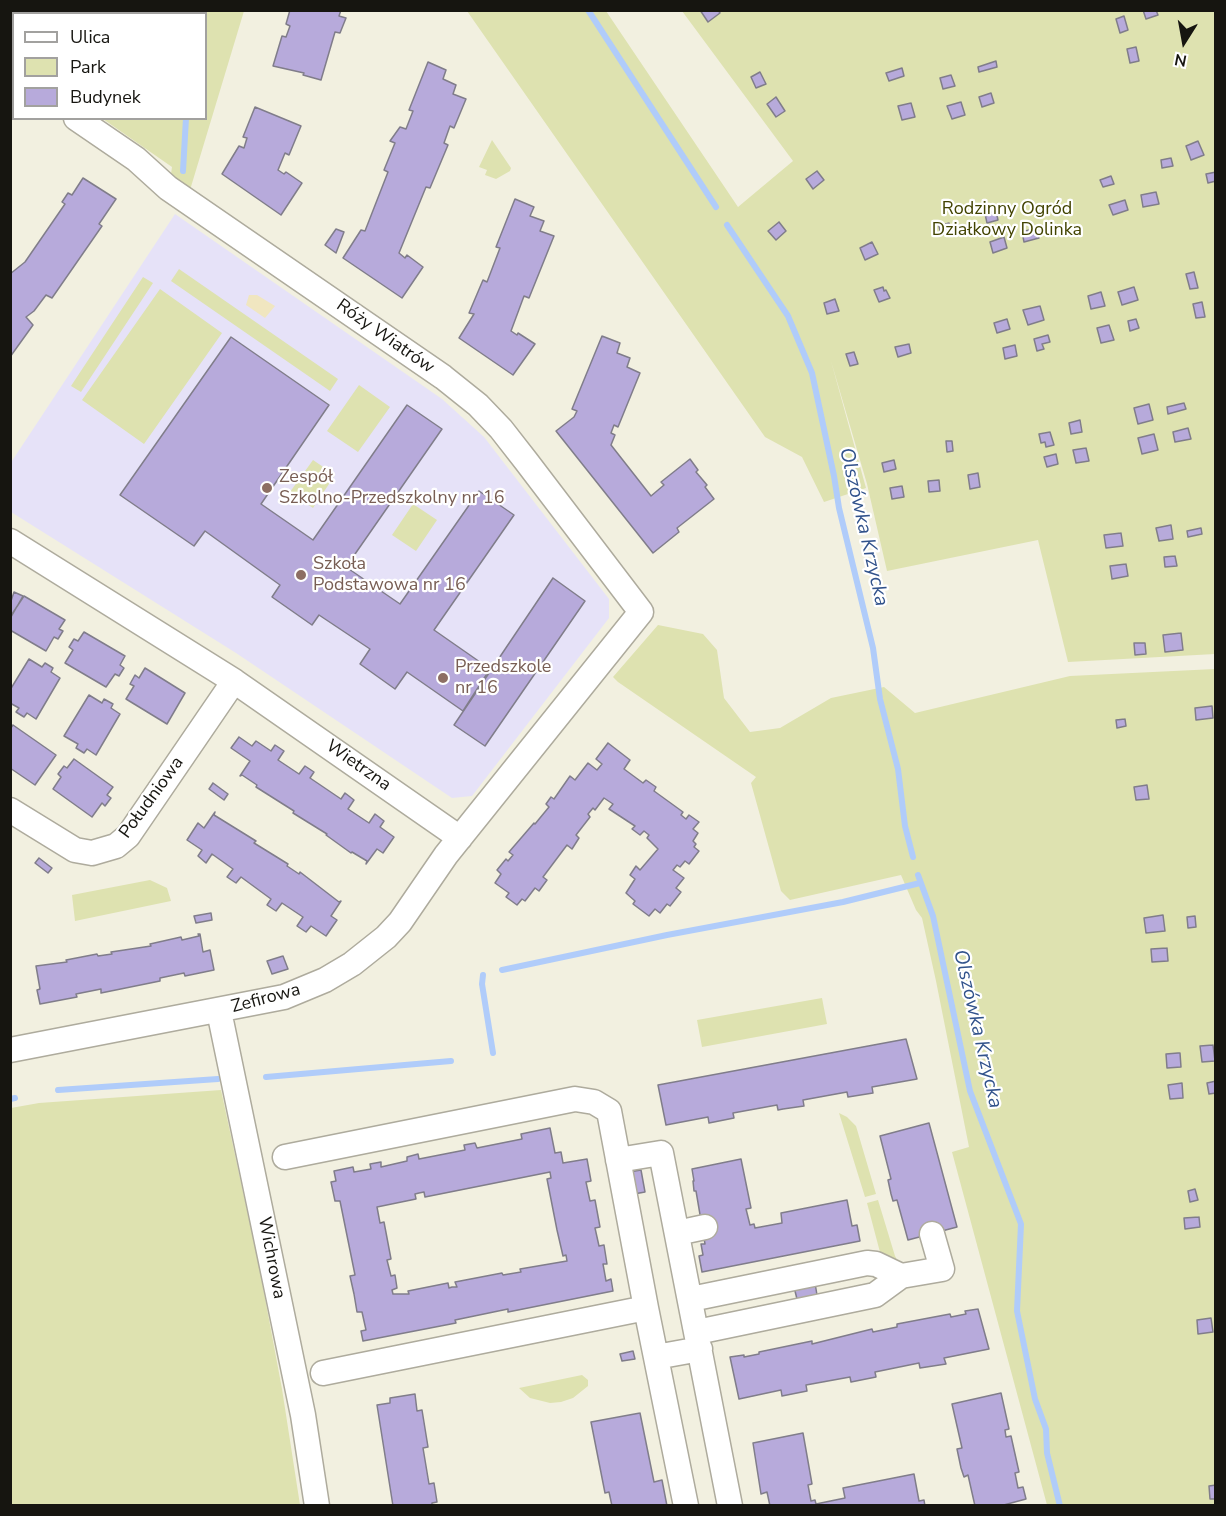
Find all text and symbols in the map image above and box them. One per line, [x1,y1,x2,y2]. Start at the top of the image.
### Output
legend [12,12,207,120]
north arrow [1154,12,1214,72]
text: Ulica [70,25,110,49]
text: N [1173,48,1189,72]
text: Park [70,55,106,79]
text: Budynek [70,85,141,109]
park label: Rodzinny Ogród Działkowy Dolinka [932,199,1082,242]
street label: Róży Wiatrów [332,295,438,379]
water label: Olszówka Krzycka [833,445,893,609]
place label: Zespół Szkolno-Przedszkolny nr 16 [279,467,504,510]
marker: Zespół Szkolno-Przedszkolny nr 16 [260,481,274,495]
place label: Szkoła Podstawowa nr 16 [313,554,466,596]
marker: Szkoła Podstawowa nr 16 [294,568,308,582]
place label: Przedszkole nr 16 [455,657,551,700]
marker: Przedszkole nr 16 [436,671,450,685]
street label: Wietrzna [321,736,395,796]
street label: Południowa [115,753,189,843]
water label: Olszówka Krzycka [947,947,1007,1111]
street label: Zefirowa [229,979,303,1019]
street label: Wichrowa [252,1215,290,1301]

